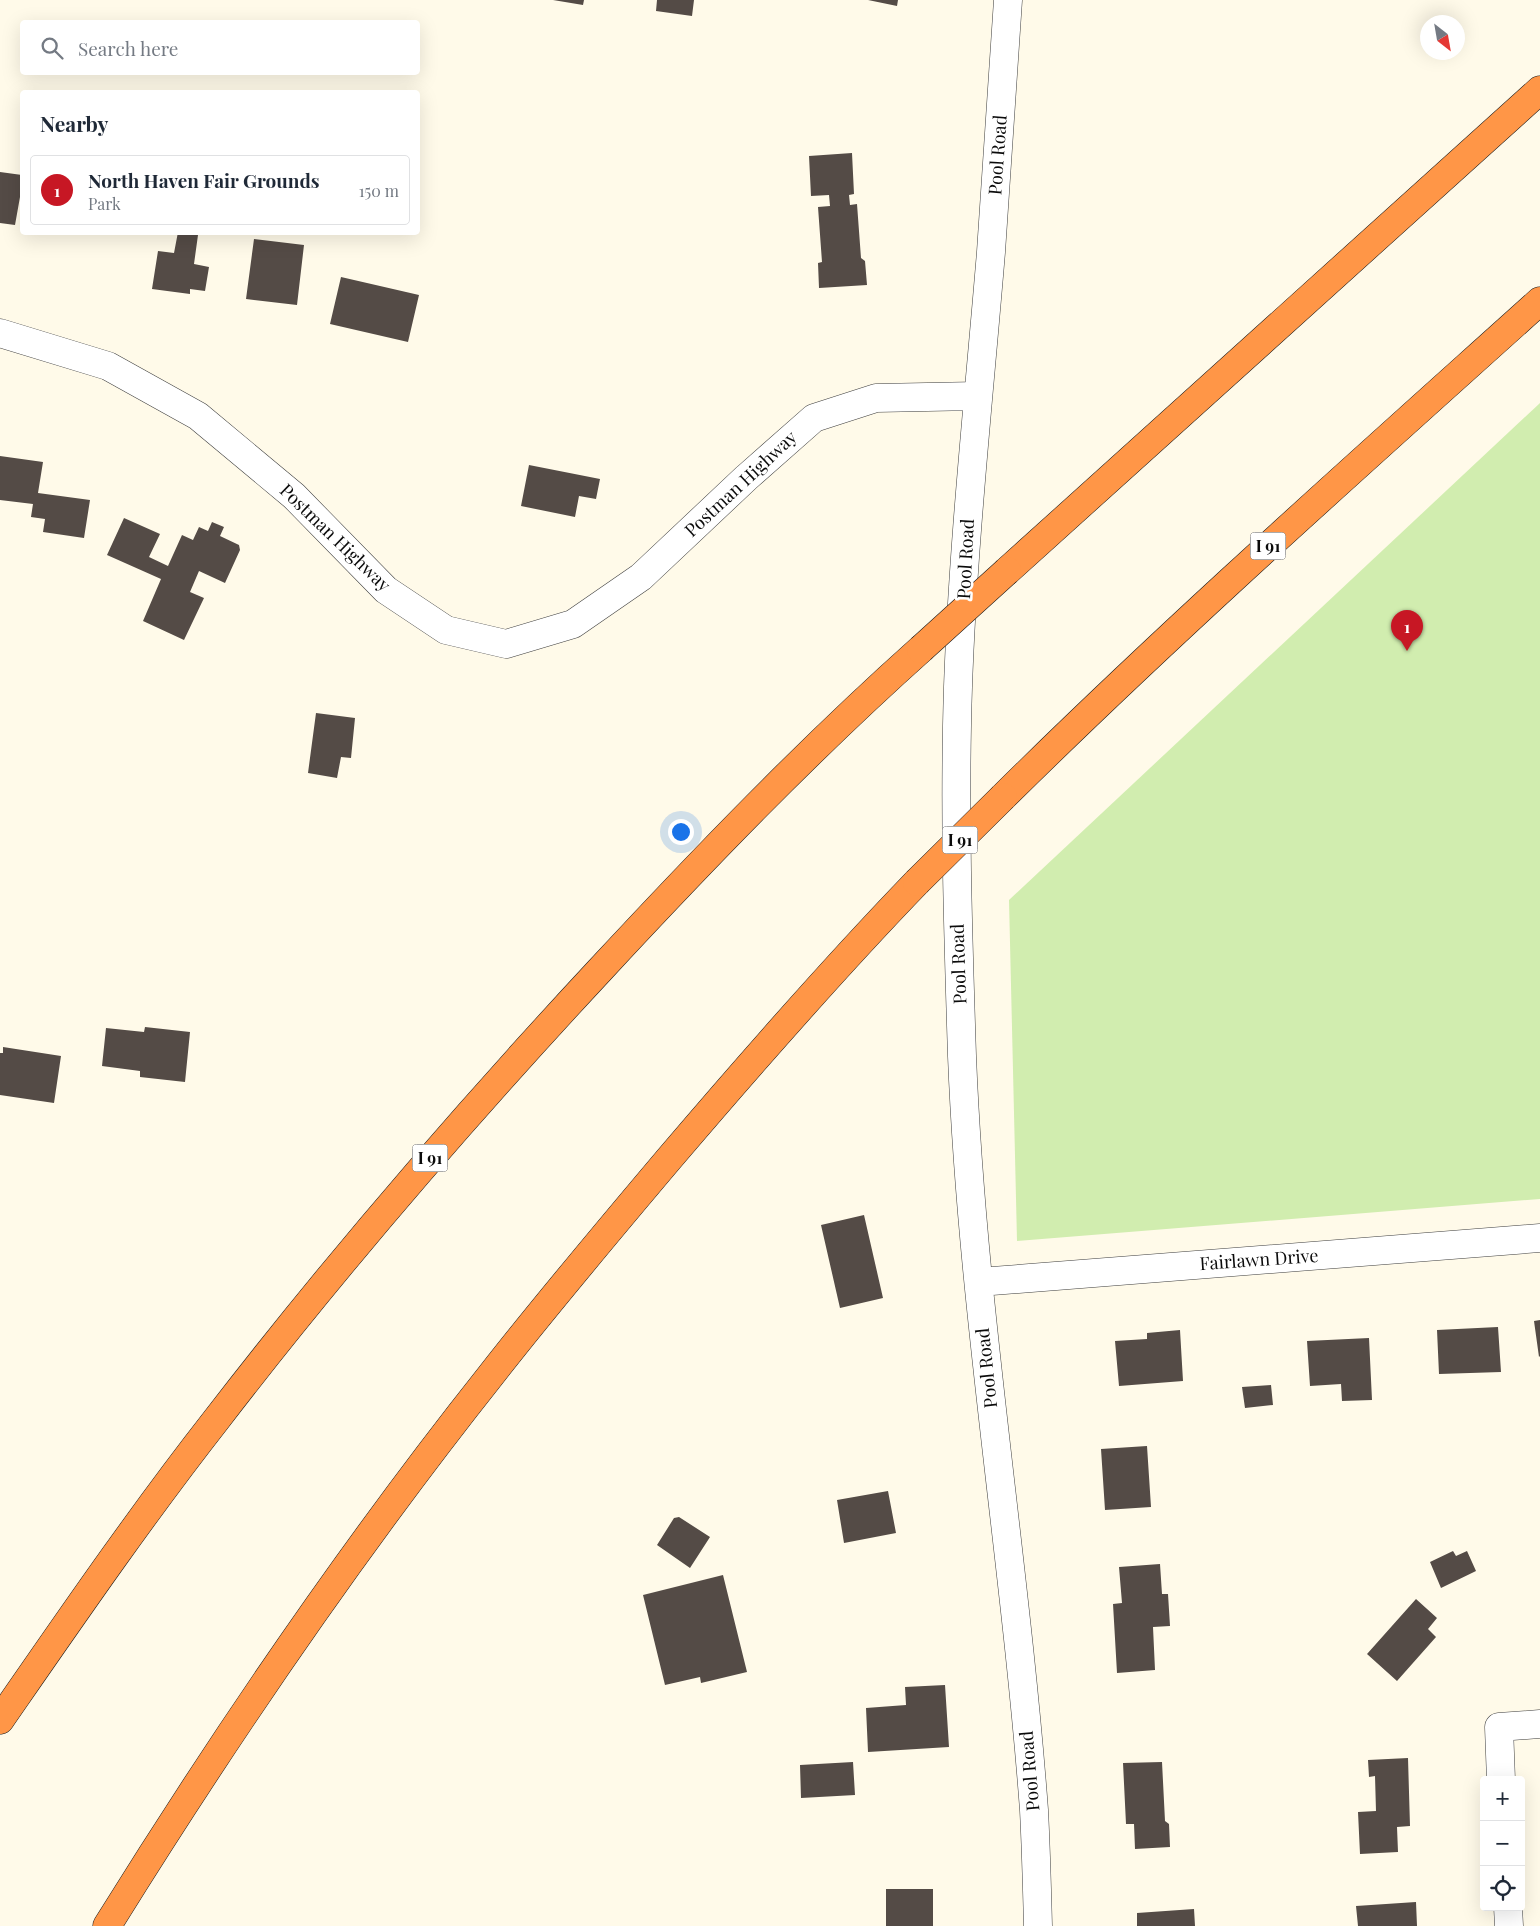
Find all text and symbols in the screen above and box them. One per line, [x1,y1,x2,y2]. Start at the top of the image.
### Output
north arrow [1420,15,1465,60]
search box [20,20,420,75]
icon: search [38,34,66,62]
text: Search here [78,35,178,61]
text: Nearby [40,109,109,137]
street label: Pool Road [982,113,1012,196]
text: North Haven Fair Grounds [88,167,320,193]
text: 1 [54,180,60,201]
text: 150 m [359,180,399,201]
text: Park [88,193,121,214]
street label: Postman Highway [679,425,802,542]
street label: Postman Highway [275,478,396,596]
street label: Pool Road [951,518,979,600]
road number: I 91 [1250,532,1286,560]
pin: 1 [1391,610,1423,651]
your location [668,819,694,845]
road number: I 91 [942,826,978,854]
street label: Pool Road [945,923,971,1005]
road number: I 91 [412,1144,448,1172]
street label: Fairlawn Drive [1199,1243,1319,1275]
street label: Pool Road [970,1326,1002,1409]
street label: Pool Road [1013,1729,1044,1812]
map controls [1480,1776,1525,1911]
button: + [1480,1776,1525,1821]
button: − [1480,1821,1525,1866]
button: locate [1480,1866,1525,1911]

